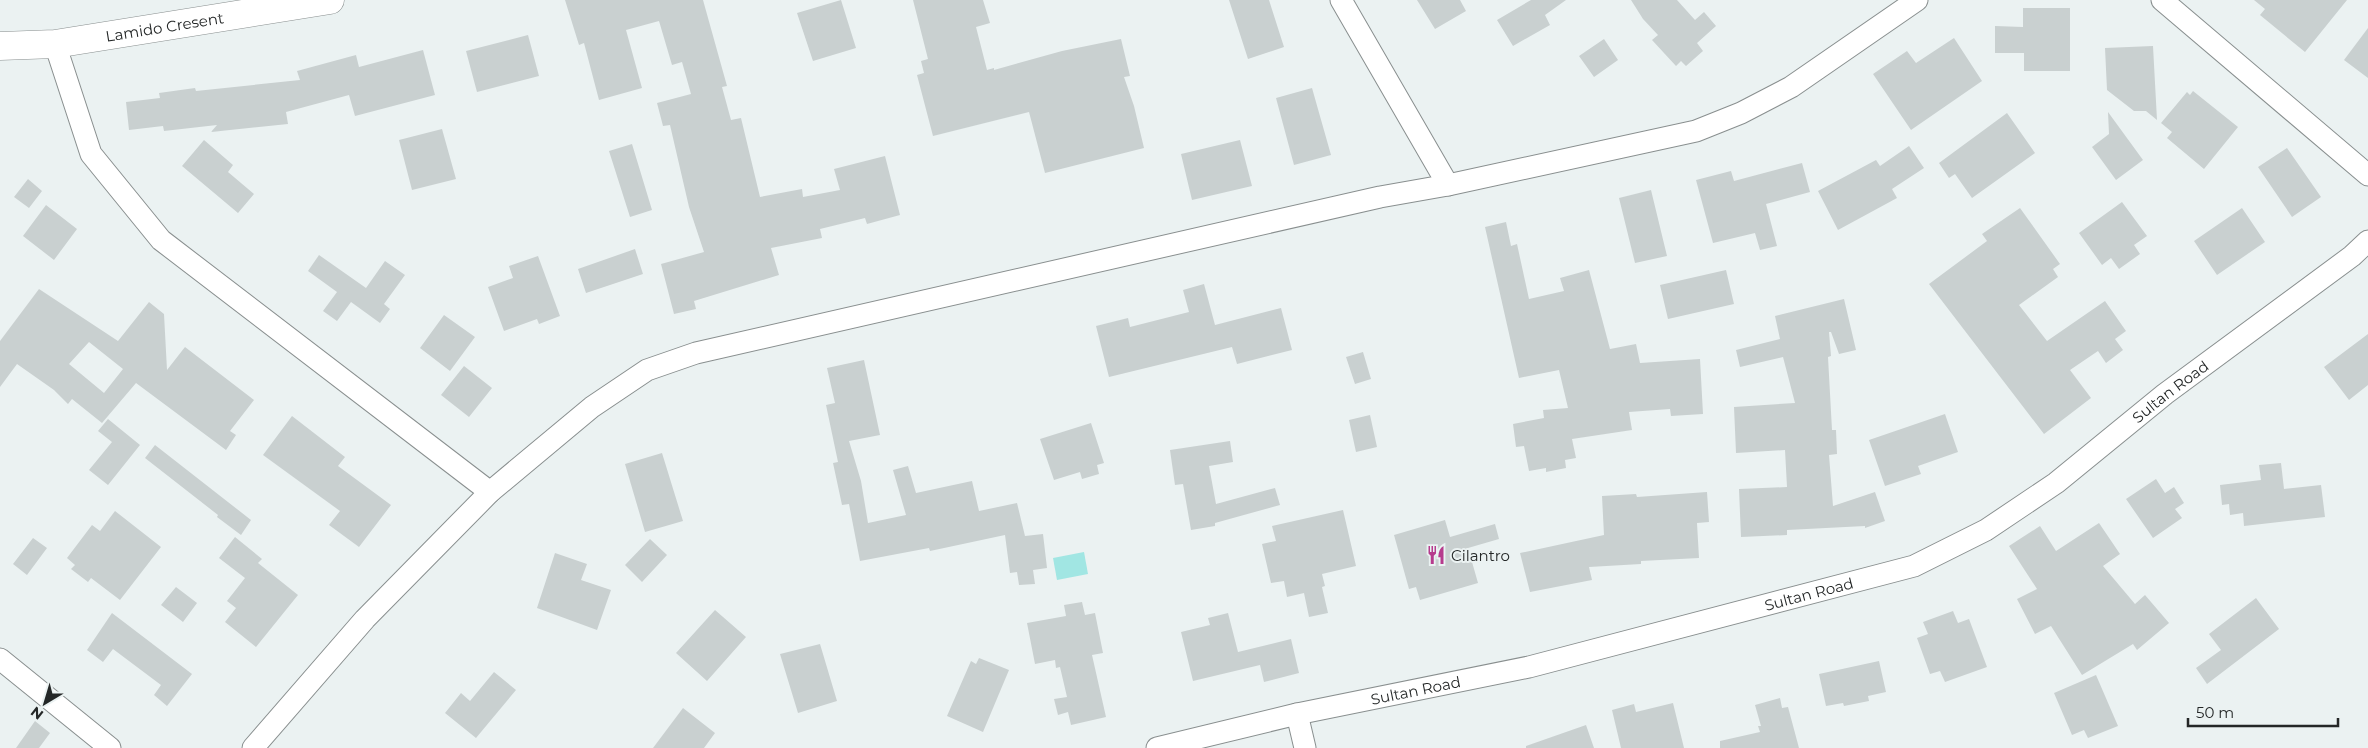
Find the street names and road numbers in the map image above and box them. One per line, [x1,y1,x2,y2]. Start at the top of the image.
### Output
street label: Lamido Cresent [104,8,225,45]
street label: Sultan Road [2128,356,2212,427]
street label: Sultan Road [1762,573,1855,614]
street label: Sultan Road [1369,672,1462,708]

